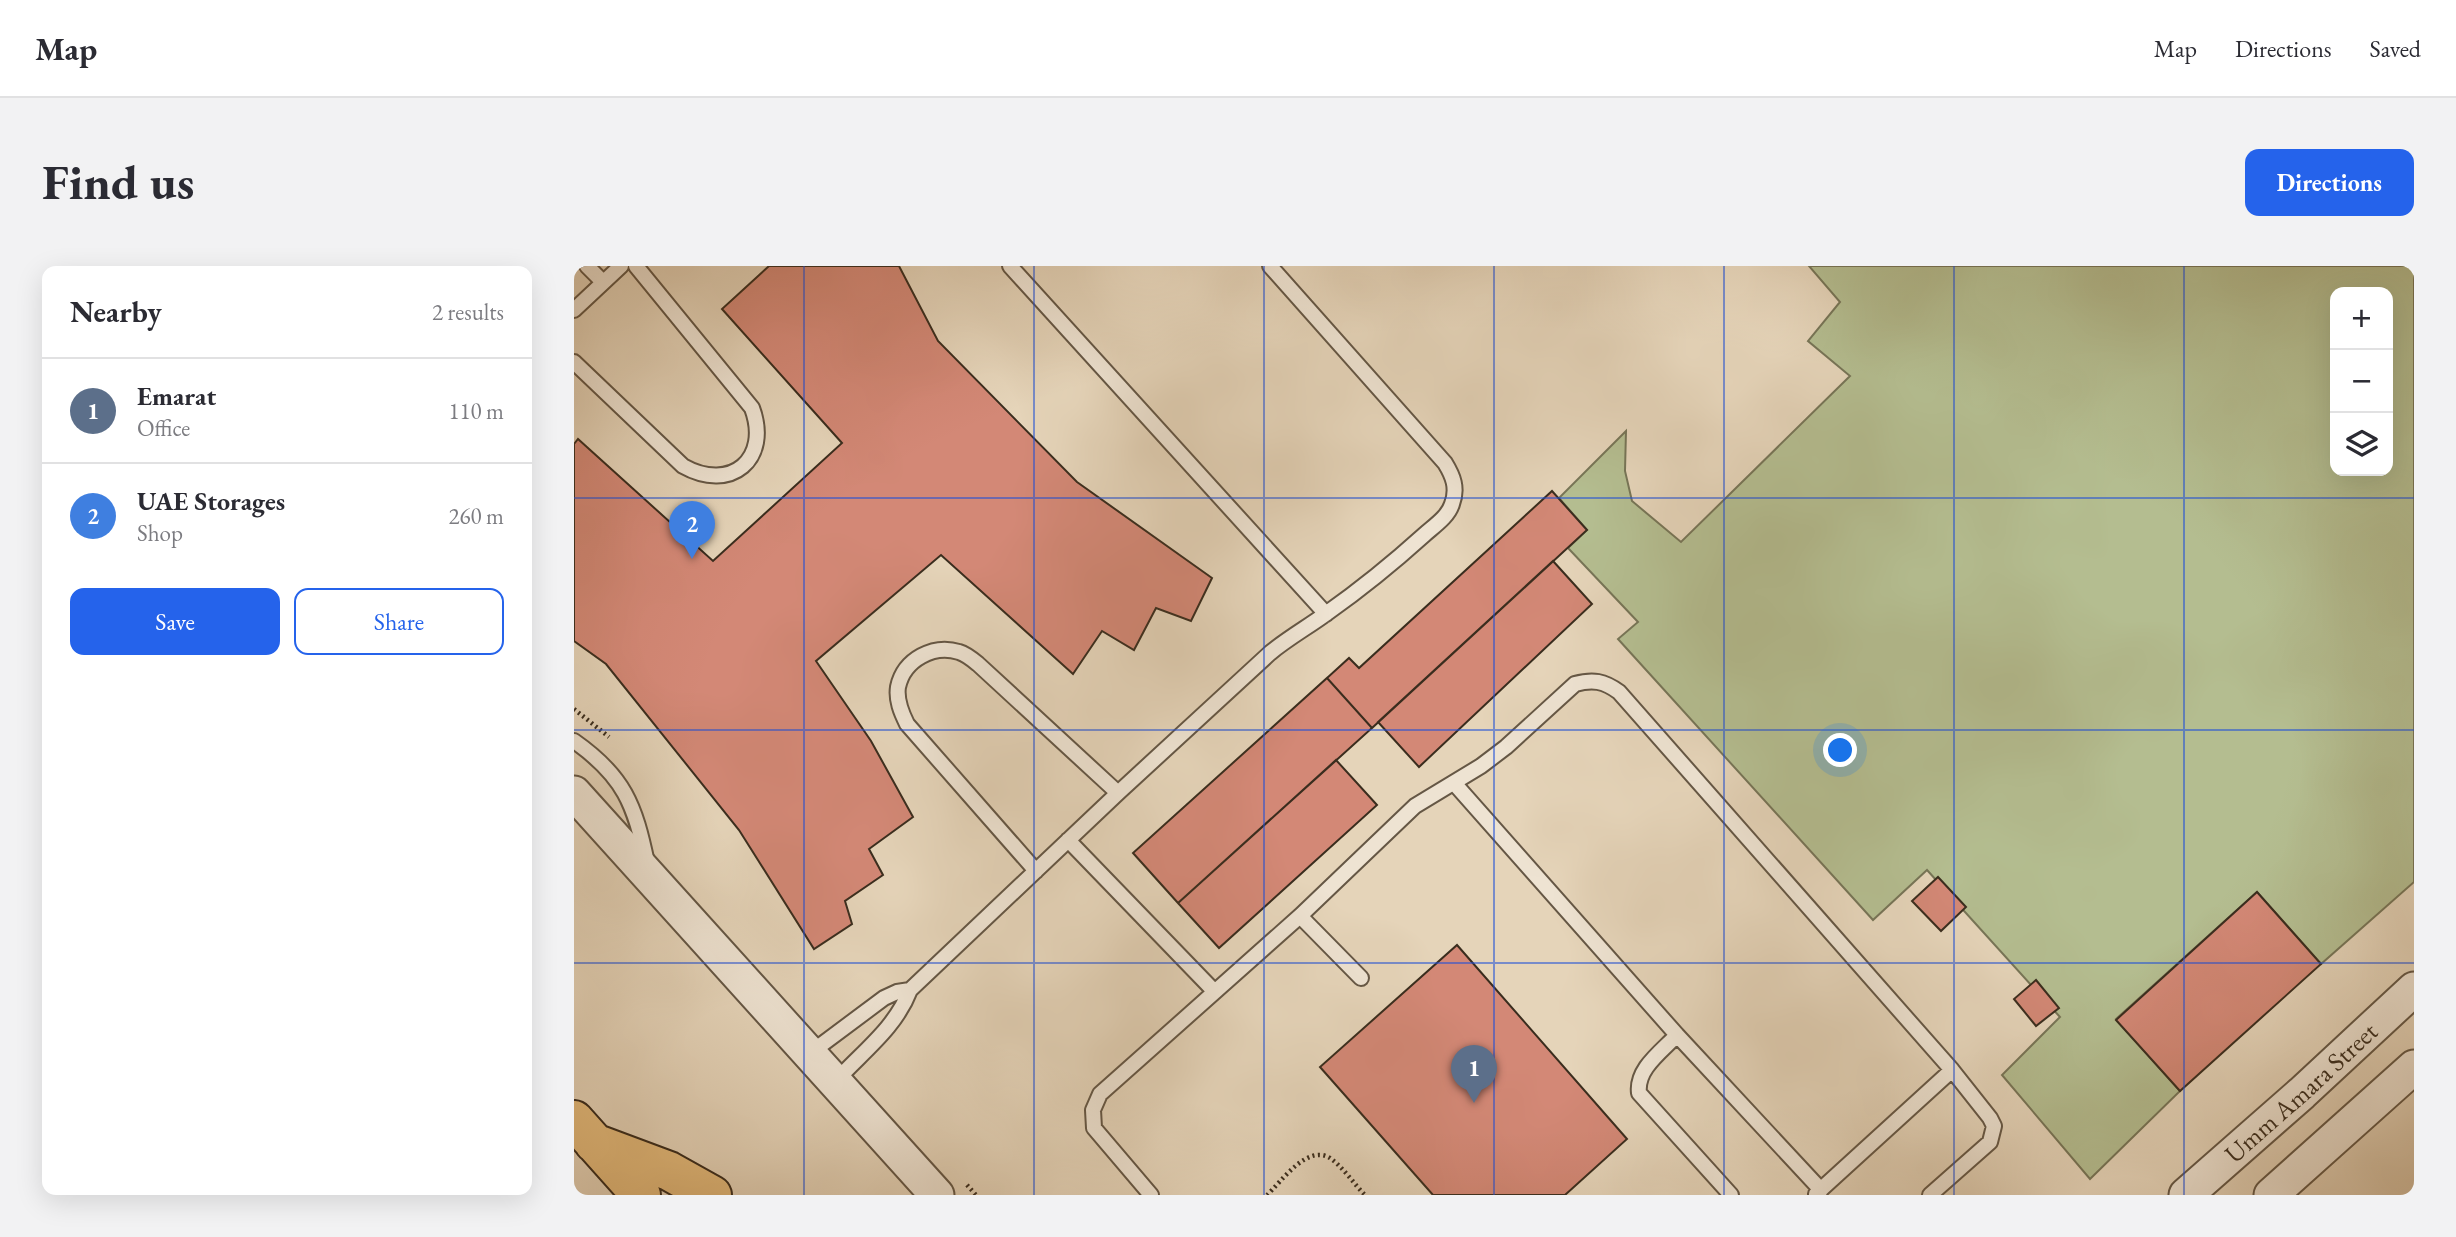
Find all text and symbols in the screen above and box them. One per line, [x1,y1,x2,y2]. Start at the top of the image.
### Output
text: Map [35,27,97,70]
text: Map [2154,33,2197,64]
text: Directions [2235,33,2332,64]
text: Saved [2370,33,2421,64]
button: Directions [2245,149,2414,216]
text: Find us [42,150,194,214]
map controls [2330,287,2393,476]
button: + [2330,287,2393,350]
text: Nearby [70,292,162,331]
text: 2 results [432,297,504,327]
button: − [2330,350,2393,413]
text: Emarat [137,379,216,413]
text: 1 [87,396,99,426]
text: 110 m [448,396,504,426]
text: Office [137,413,190,443]
button: layers [2330,413,2393,476]
text: UAE Storages [137,484,285,518]
text: 2 [87,501,99,531]
text: 260 m [448,501,504,531]
pin: 2 [669,501,715,559]
text: Shop [137,518,183,548]
button: Save [70,588,280,655]
button: Share [294,588,504,655]
your location [1823,733,1857,767]
street label: Umm Amara Street [2217,1015,2385,1170]
pin: 1 [1451,1045,1497,1103]

